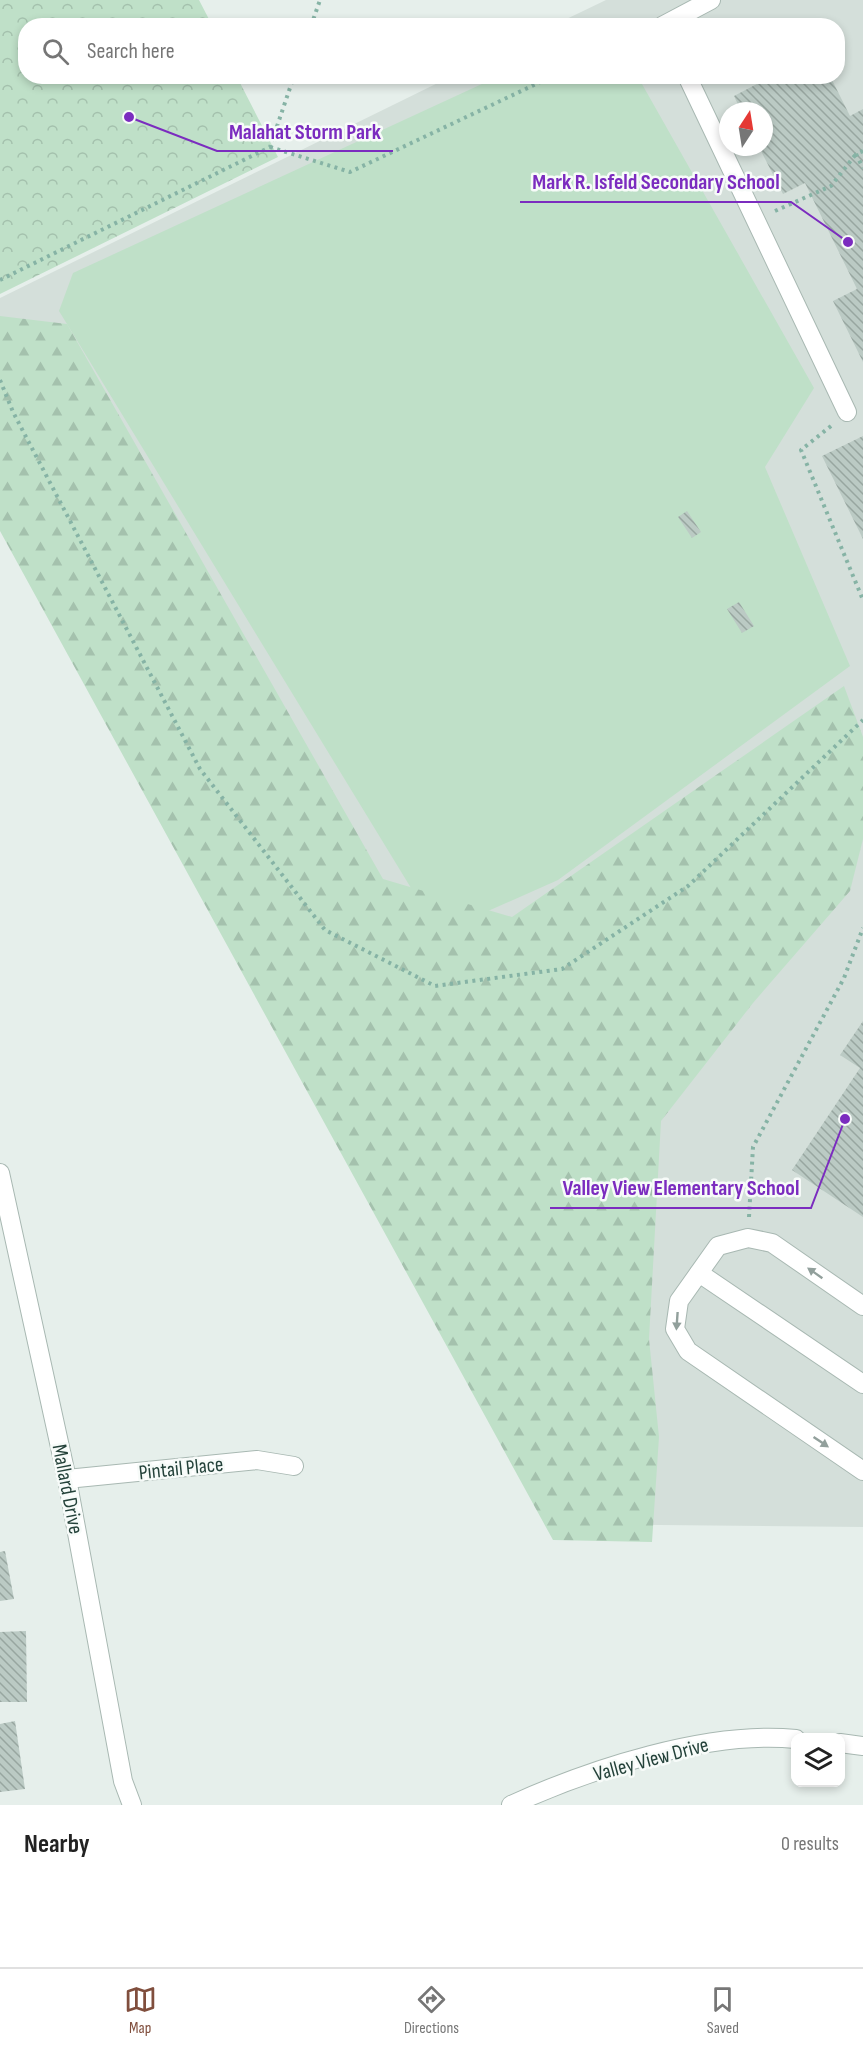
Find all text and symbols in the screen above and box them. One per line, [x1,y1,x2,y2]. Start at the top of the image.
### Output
search box [18,18,845,84]
icon: search [39,35,72,68]
text: Search here [87,38,174,65]
north arrow [719,102,773,156]
callout: Malahat Storm Park [217,111,393,151]
text: Malahat Storm Park [229,119,382,146]
callout: Mark R. Isfeld Secondary School [520,162,791,202]
text: Mark R. Isfeld Secondary School [532,169,780,196]
callout: Valley View Elementary School [550,1168,811,1208]
text: Valley View Elementary School [563,1175,799,1202]
one-way arrow [807,1267,823,1279]
one-way arrow [672,1312,682,1331]
one-way arrow [813,1436,829,1448]
street label: Mallard Drive [47,1442,88,1536]
street label: Pintail Place [137,1452,225,1485]
street label: Valley View Drive [591,1732,711,1787]
map controls [791,1733,845,1787]
button: layers [791,1733,845,1787]
text: Nearby [24,1829,90,1860]
text: 0 results [781,1832,839,1856]
tab: Map [124,1983,157,2038]
tab: Directions [404,1983,459,2038]
tab: Saved [706,1983,739,2038]

